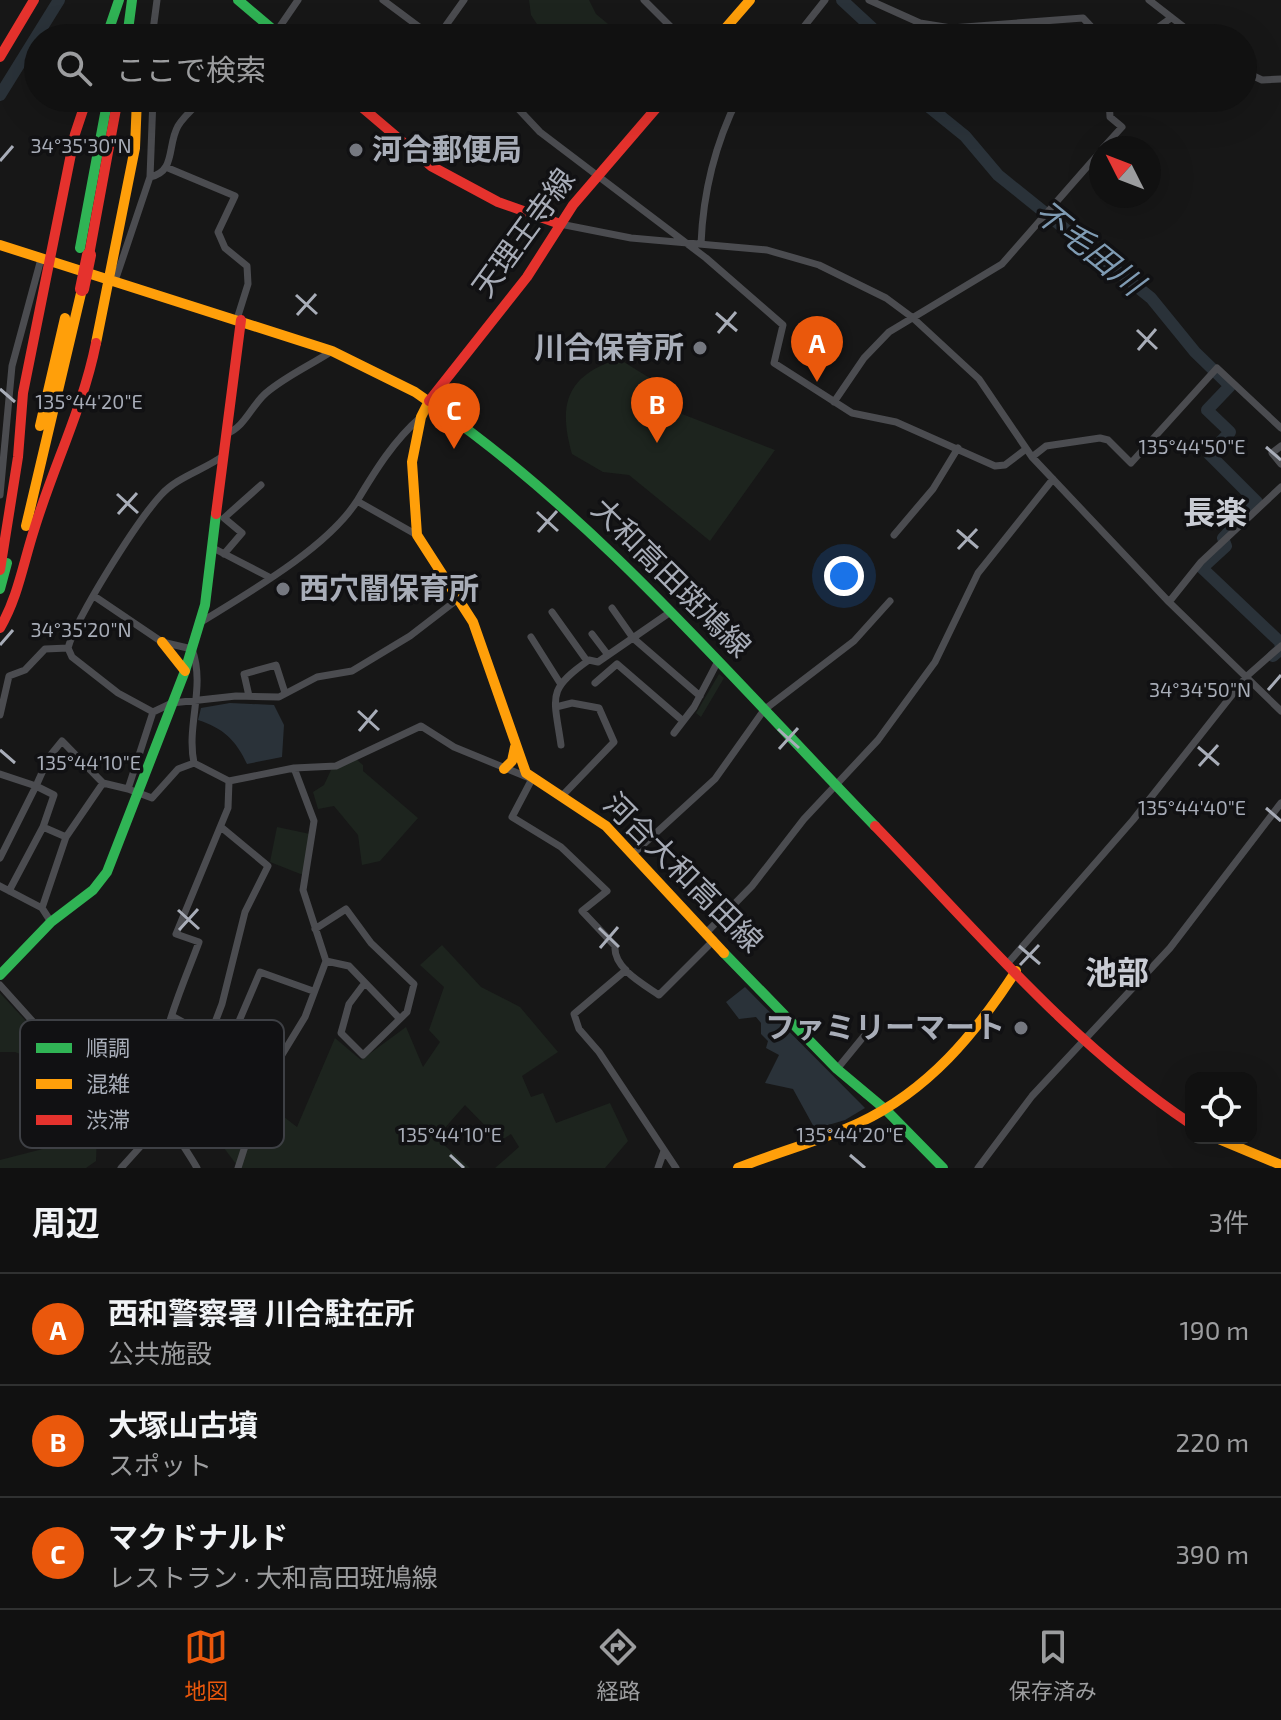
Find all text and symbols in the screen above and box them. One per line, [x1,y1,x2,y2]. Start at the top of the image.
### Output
search box [24,24,1257,112]
icon: search [52,46,96,90]
text: ここで検索 [116,51,266,87]
place label: 河合郵便局 [372,130,522,166]
text: 34°35'30"N [30,133,132,157]
north arrow [1089,136,1161,208]
marker: 河合郵便局 [347,141,365,159]
street label: 天理王寺線 [464,161,581,303]
water label: 不毛田川 [1029,191,1154,303]
pin: A [791,316,843,382]
place label: 川合保育所 [534,328,684,364]
marker: 川合保育所 [691,339,709,357]
pin: B [631,377,683,443]
pin: C [428,383,480,449]
text: 135°44'20"E [35,389,143,413]
text: 135°44'50"E [1139,434,1245,458]
street label: 大和高田斑鳩線 [585,490,759,664]
district label: 長楽 [1183,492,1247,530]
your location [824,556,864,596]
place label: 西穴闇保育所 [299,569,479,605]
marker: 西穴闇保育所 [274,580,292,598]
text: 34°35'20"N [30,617,132,641]
text: 34°34'50"N [1149,677,1251,701]
text: 135°44'10"E [37,750,141,774]
street label: 河合大和高田線 [597,785,771,959]
text: 135°44'40"E [1138,795,1246,819]
district label: 池部 [1085,952,1149,990]
place label: ファミリーマート [765,1008,1005,1044]
marker: ファミリーマート [1012,1019,1030,1037]
legend [20,1020,284,1148]
text: 順調 [86,1034,130,1060]
text: 混雑 [86,1070,130,1096]
map controls [1185,1072,1257,1144]
button: locate [1185,1072,1257,1144]
text: 渋滞 [86,1106,130,1132]
text: 135°44'10"E [398,1122,502,1146]
text: 135°44'20"E [796,1122,904,1146]
text: 周辺 [32,1201,100,1242]
text: 3件 [1209,1206,1249,1237]
text: 西和警察署 川合駐在所 [108,1294,414,1330]
text: A [50,1314,66,1345]
text: 190 m [1180,1314,1249,1345]
text: 公共施設 [108,1337,212,1368]
text: 大塚山古墳 [108,1406,258,1442]
text: B [50,1426,66,1457]
text: 220 m [1176,1426,1249,1457]
text: スポット [108,1449,212,1480]
text: マクドナルド [108,1518,288,1554]
text: C [50,1538,66,1569]
text: 390 m [1175,1538,1249,1569]
text: レストラン · 大和高田斑鳩線 [108,1561,438,1592]
tab: 地図 [184,1625,228,1705]
tab: 経路 [596,1625,641,1705]
tab: 保存済み [1009,1625,1097,1705]

